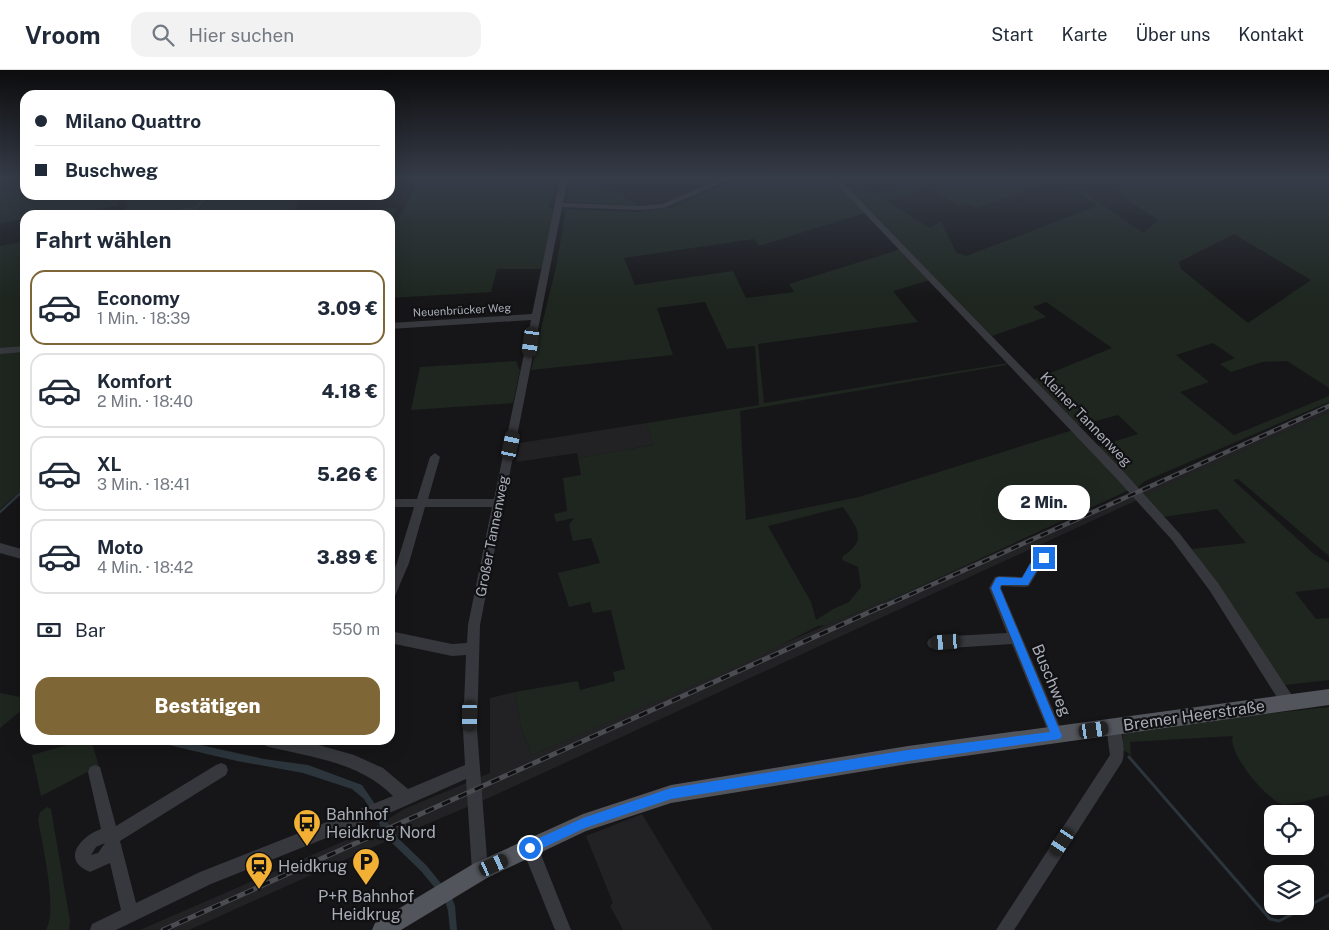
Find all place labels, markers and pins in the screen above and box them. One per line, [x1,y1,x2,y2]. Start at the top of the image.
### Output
place label: Bahnhof Heidkrug Nord [326,805,436,842]
bus stop icon: Bahnhof Heidkrug Nord [292,808,322,847]
parking icon: P+R Bahnhof Heidkrug [351,847,381,886]
station icon: Heidkrug [244,851,274,890]
place label: Heidkrug [278,857,347,876]
place label: P+R Bahnhof Heidkrug [318,887,414,924]

